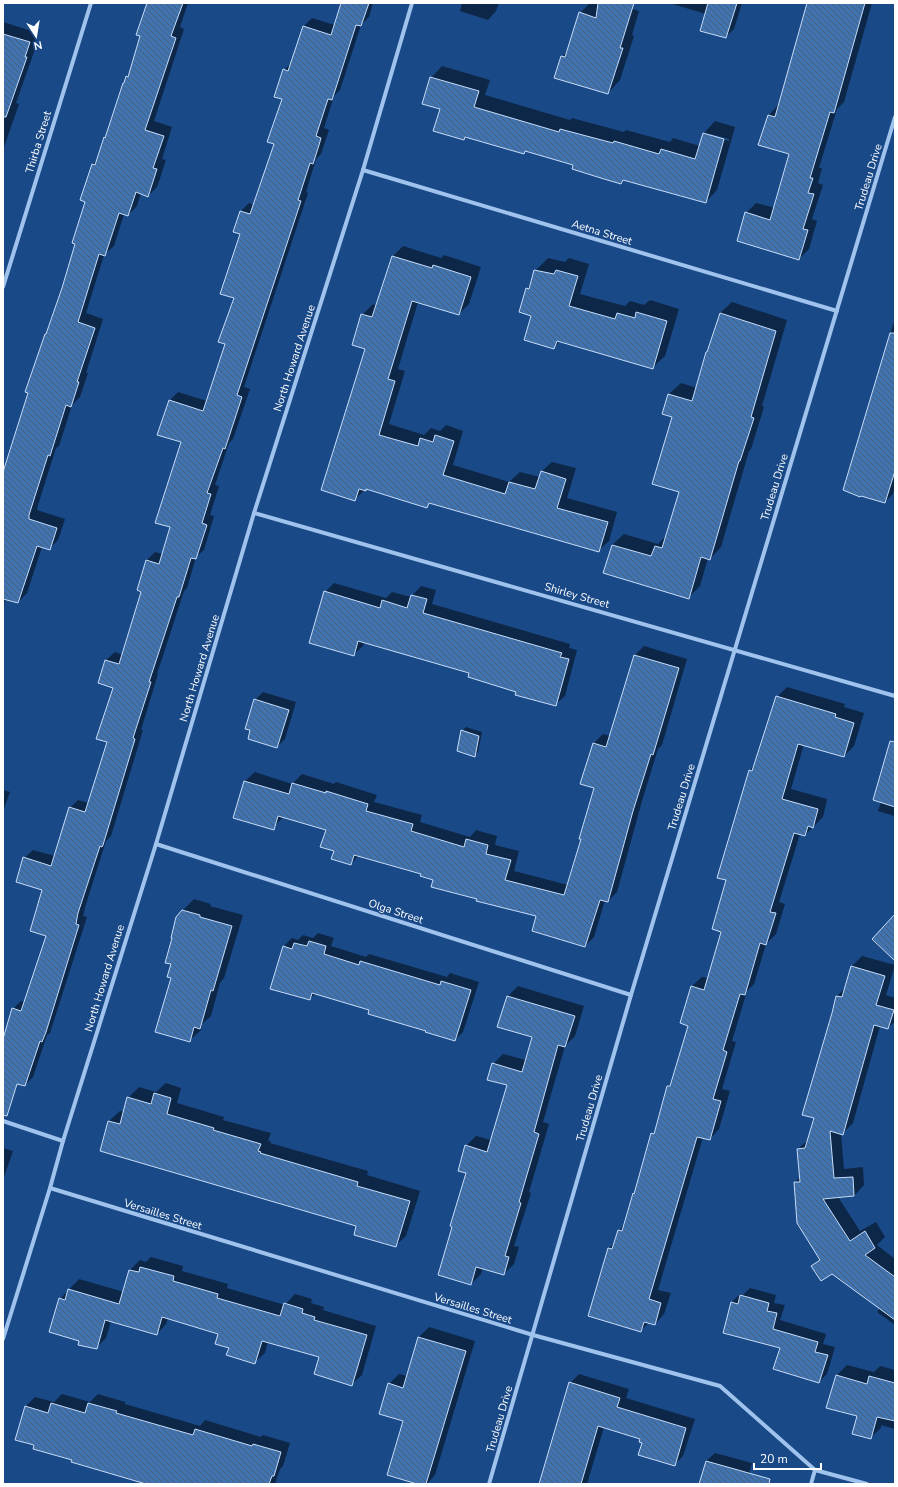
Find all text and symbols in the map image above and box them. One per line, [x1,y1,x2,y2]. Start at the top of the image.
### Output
north arrow [16,16,56,56]
text: N [32,37,44,53]
street label: Thirba Street [22,109,55,175]
street label: Trudeau Drive [851,142,886,212]
street label: Aetna Street [570,216,634,249]
street label: North Howard Avenue [270,303,319,413]
street label: Trudeau Drive [757,452,792,522]
street label: Shirley Street [543,579,611,612]
street label: North Howard Avenue [176,613,223,724]
street label: Trudeau Drive [664,762,699,832]
street label: Olga Street [367,896,425,927]
street label: North Howard Avenue [81,923,128,1034]
street label: Trudeau Drive [573,1073,606,1143]
street label: Versailles Street [121,1195,204,1234]
street label: Versailles Street [431,1289,514,1328]
street label: Trudeau Drive [483,1384,516,1454]
scale bar [754,1445,821,1471]
text: 20 m [760,1451,788,1467]

